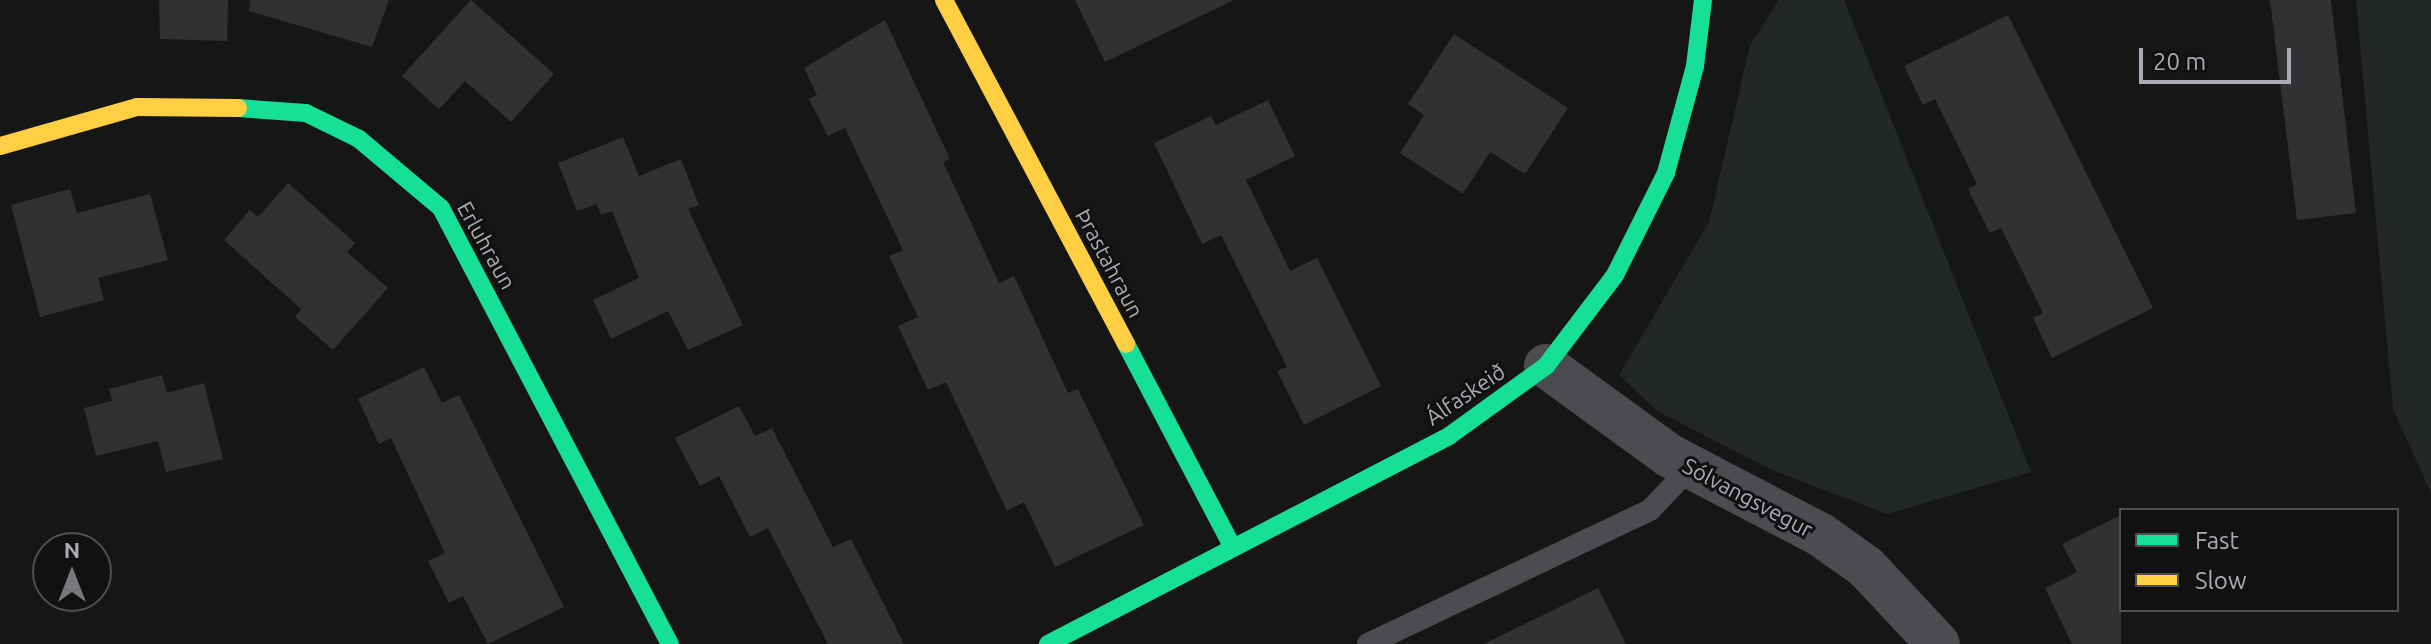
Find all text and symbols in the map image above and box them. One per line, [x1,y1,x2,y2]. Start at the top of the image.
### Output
scale bar [2143,32,2295,82]
text: 20 m [2153,48,2206,75]
street label: Erluhraun [452,196,522,294]
street label: Þrastahraun [1070,204,1150,322]
street label: Álfaskeið [1420,358,1510,430]
street label: Sólvangsvegur [1679,452,1817,542]
legend [2119,508,2399,612]
text: Fast [2195,527,2239,554]
north arrow [32,532,112,612]
text: N [64,537,80,562]
text: Slow [2195,567,2247,594]

